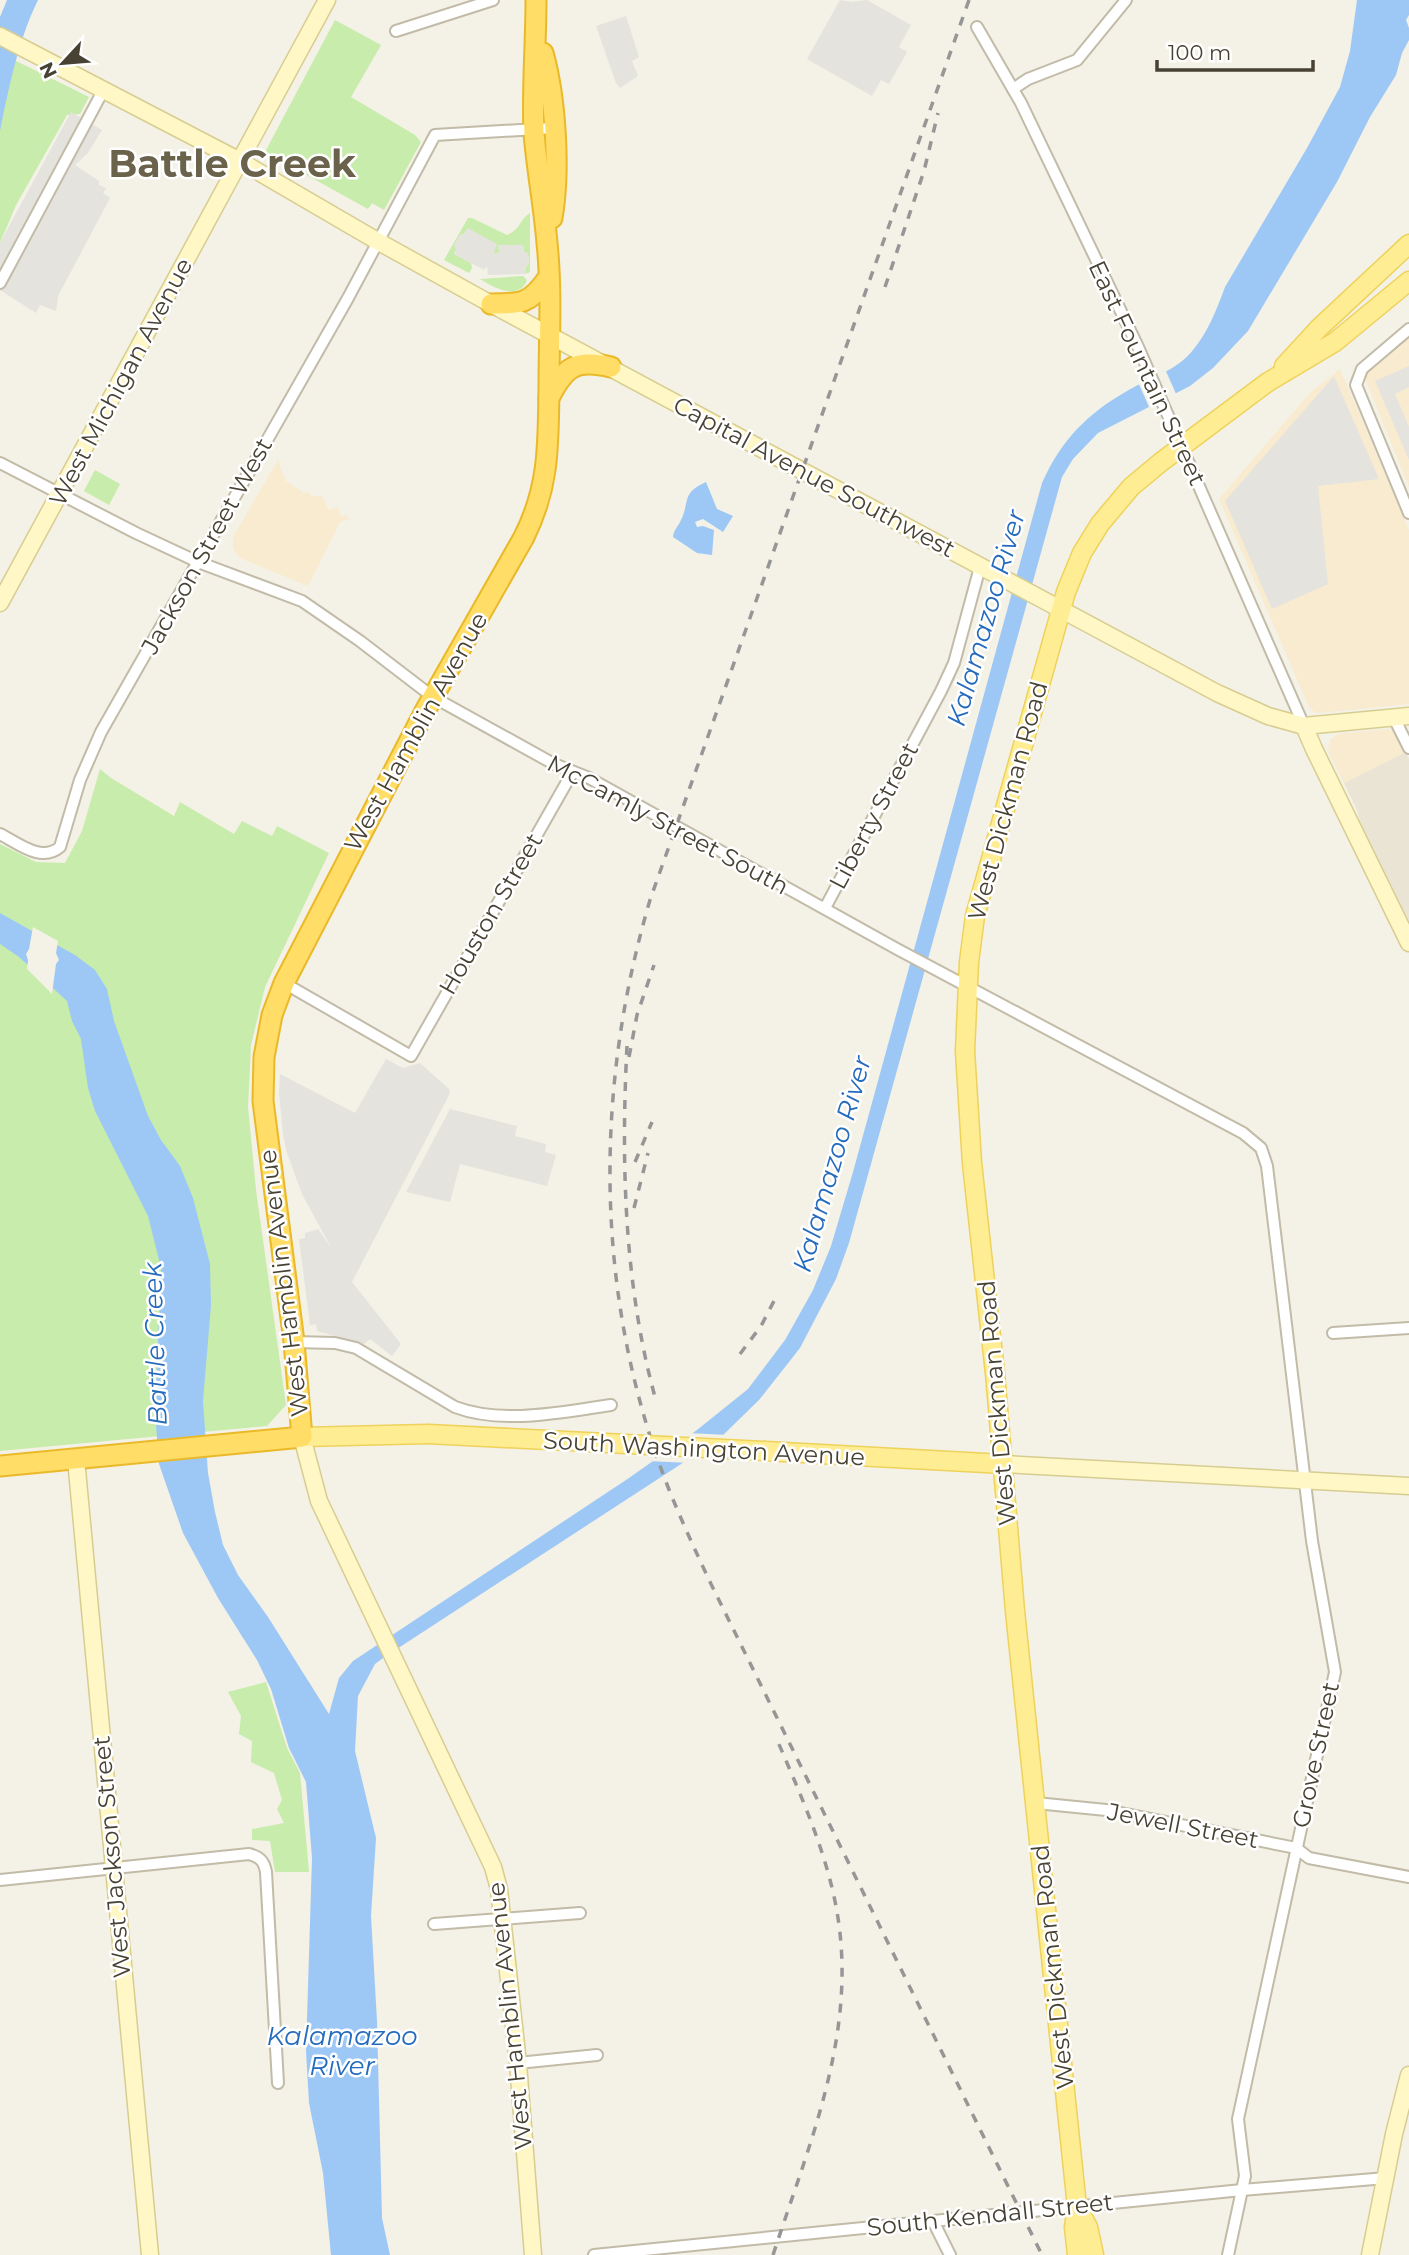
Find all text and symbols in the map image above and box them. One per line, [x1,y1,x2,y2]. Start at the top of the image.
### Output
north arrow [28,28,98,98]
scale bar [1157,28,1313,72]
text: 100 m [1168,40,1231,65]
text: N [34,58,62,82]
district label: Battle Creek [108,140,357,187]
street label: West Michigan Avenue [43,253,198,511]
street label: East Fountain Street [1083,256,1212,490]
street label: Capital Avenue Southwest [668,390,960,563]
street label: Jackson Street West [135,432,278,660]
water label: Kalamazoo River [940,506,1032,730]
street label: West Hamblin Avenue [338,607,493,856]
street label: West Dickman Road [962,678,1053,924]
street label: Liberty Street [823,737,925,894]
street label: McCamly Street South [543,749,794,901]
street label: Houston Street [433,828,549,1000]
water label: Kalamazoo River [786,1052,878,1276]
street label: West Hamblin Avenue [253,1148,314,1418]
water label: Battle Creek [136,1260,174,1426]
street label: West Dickman Road [971,1279,1022,1527]
street label: South Washington Avenue [542,1426,866,1471]
street label: Grove Street [1286,1679,1345,1831]
street label: West Jackson Street [86,1735,137,1979]
street label: Jewell Street [1104,1796,1261,1854]
street label: West Dickman Road [1025,1843,1080,2091]
street label: West Hamblin Avenue [481,1881,538,2151]
water label: Kalamazoo River [267,2020,418,2082]
street label: South Kendall Street [865,2187,1115,2242]

